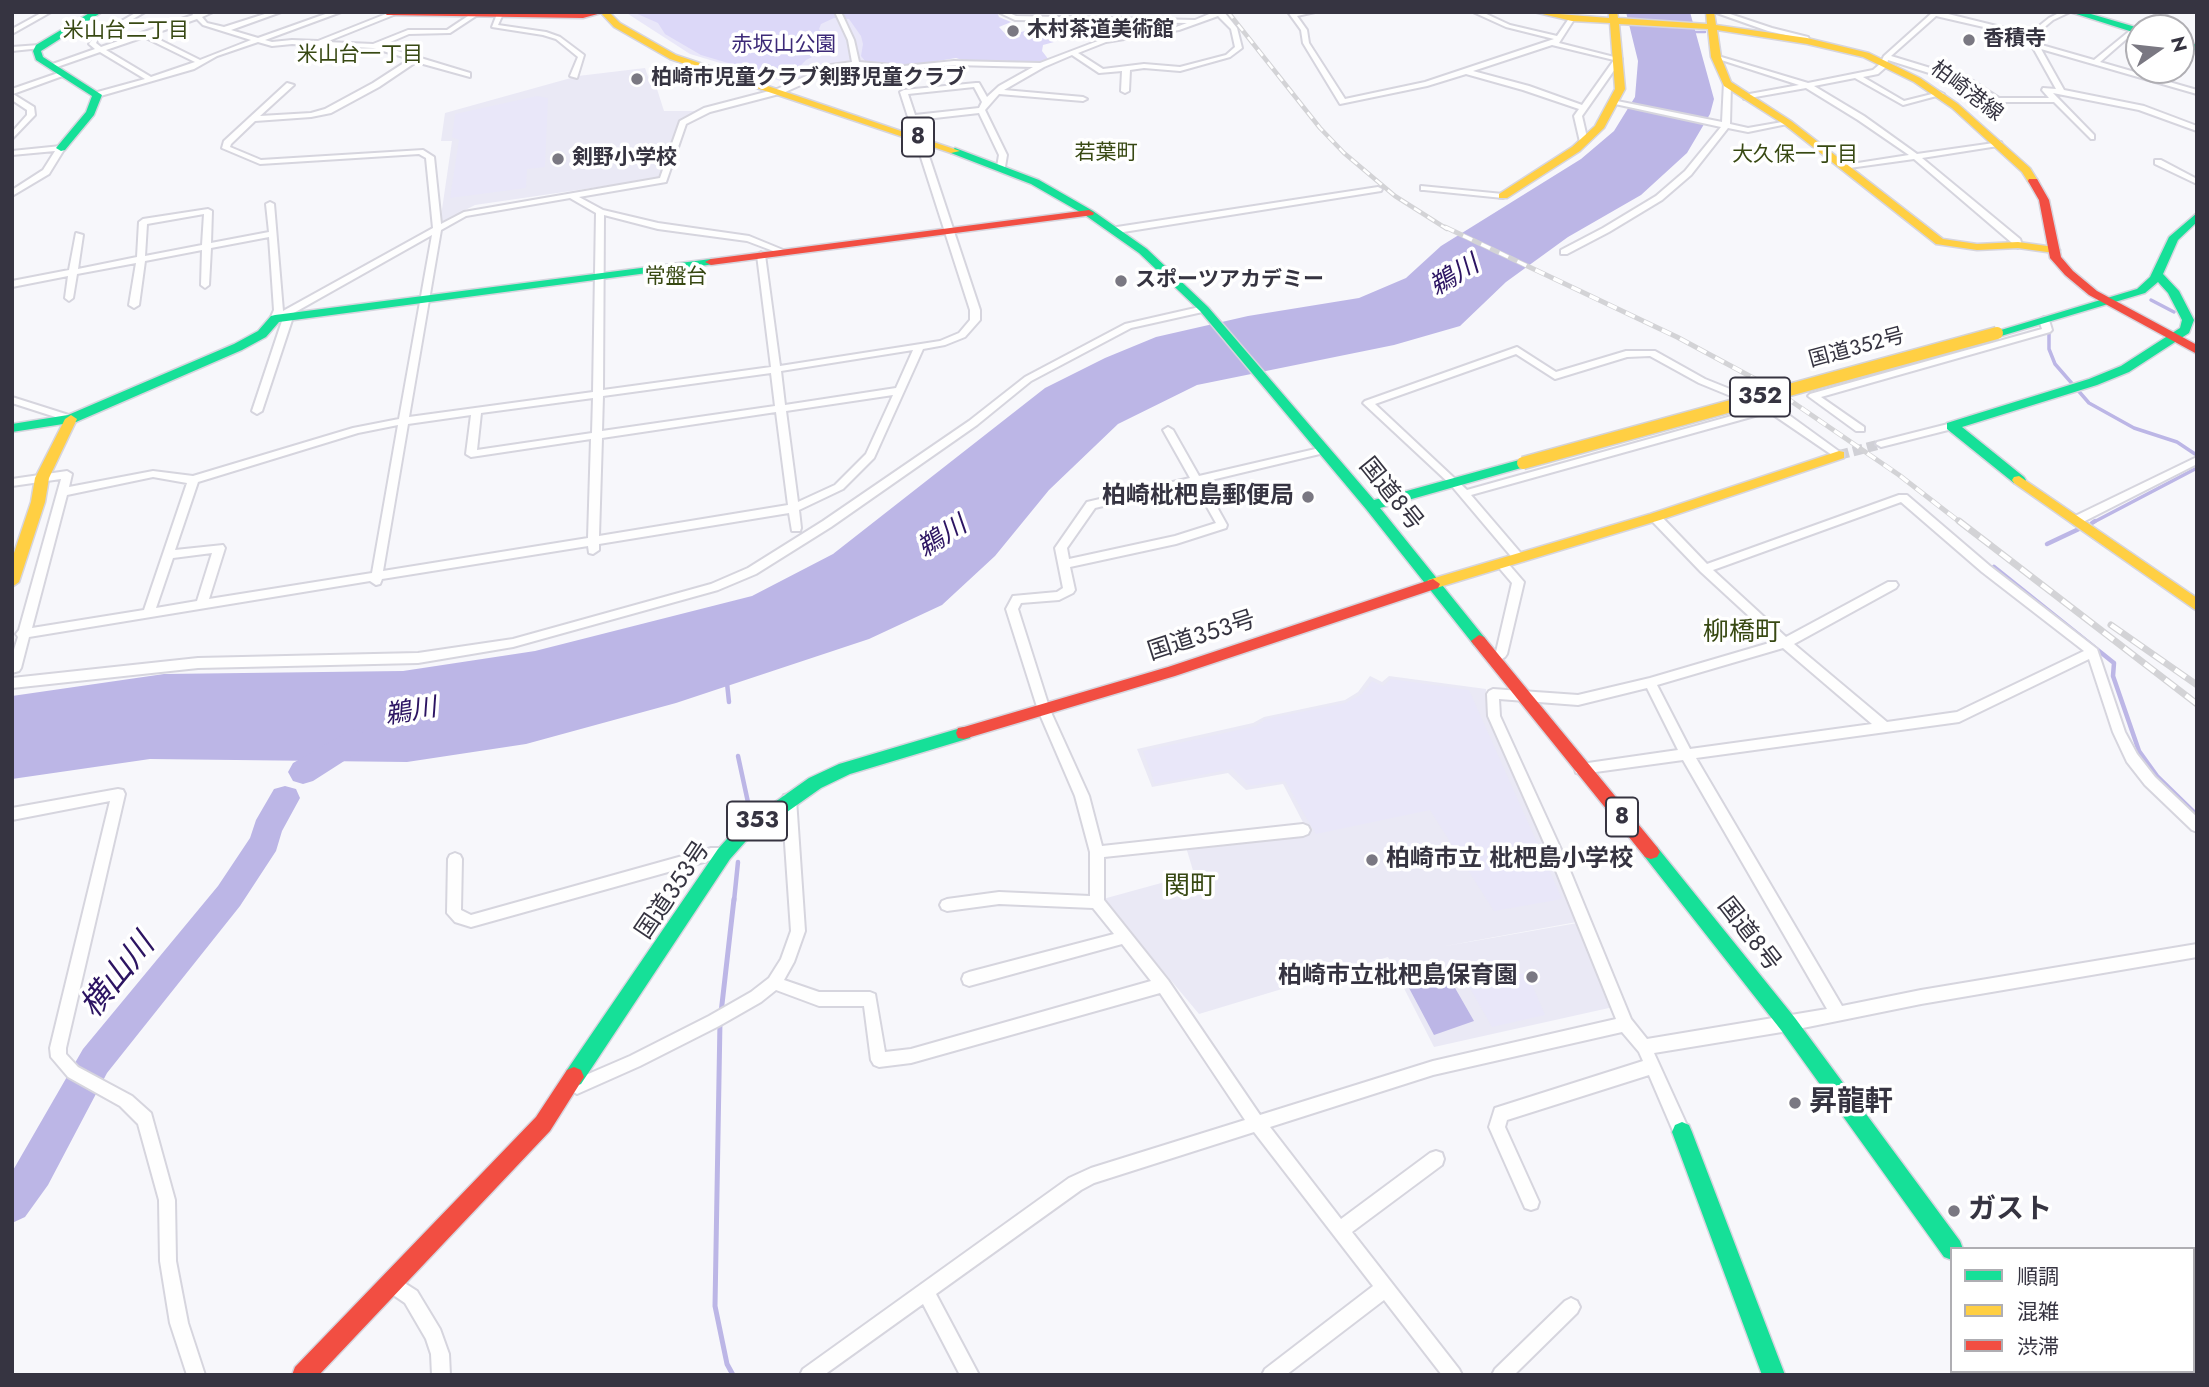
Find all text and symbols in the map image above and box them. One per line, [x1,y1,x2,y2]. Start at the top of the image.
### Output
north arrow [2125,14,2195,84]
place label: 木村茶道美術館 [1027,18,1174,44]
district label: 米山台二丁目 [63,19,189,45]
marker: 木村茶道美術館 [1005,23,1021,39]
place label: 香積寺 [1983,27,2046,53]
marker: 香積寺 [1961,32,1977,48]
park label: 赤坂山公園 [732,33,836,59]
text: N [2164,34,2194,55]
district label: 米山台一丁目 [297,43,423,69]
street label: 柏崎港線 [1925,57,2007,127]
place label: 柏崎市児童クラブ剣野児童クラブ [651,66,966,92]
marker: 柏崎市児童クラブ剣野児童クラブ [629,71,645,87]
road number: 8 [902,118,934,156]
district label: 若葉町 [1075,141,1137,167]
district label: 大久保一丁目 [1732,143,1858,169]
place label: 剣野小学校 [572,146,677,172]
marker: 剣野小学校 [550,151,566,167]
water label: 鵜川 [1425,250,1485,304]
district label: 常盤台 [645,265,707,291]
place label: スポーツアカデミー [1135,268,1324,294]
marker: スポーツアカデミー [1113,273,1129,289]
street label: 国道352号 [1806,324,1908,374]
road number: 352 [1730,378,1790,416]
street label: 国道8号 [1352,453,1428,537]
place label: 柏崎枇杷島郵便局 [1102,483,1294,511]
marker: 柏崎枇杷島郵便局 [1300,489,1316,505]
water label: 鵜川 [913,511,973,565]
street label: 国道353号 [1144,606,1260,668]
district label: 柳橋町 [1703,618,1781,650]
water label: 鵜川 [383,693,439,733]
road number: 8 [1606,797,1638,836]
road number: 353 [727,802,787,841]
street label: 国道353号 [631,837,717,945]
place label: 柏崎市立 枇杷島小学校 [1386,846,1633,874]
marker: 柏崎市立 枇杷島小学校 [1364,852,1380,868]
district label: 関町 [1164,872,1216,904]
street label: 国道8号 [1710,893,1786,977]
water label: 横山川 [74,928,164,1026]
place label: 柏崎市立枇杷島保育園 [1278,963,1518,991]
marker: 柏崎市立枇杷島保育園 [1524,969,1540,985]
place label: 昇龍軒 [1809,1086,1893,1120]
marker: 昇龍軒 [1787,1095,1803,1111]
place label: ガスト [1968,1194,2052,1228]
marker: ガスト [1946,1203,1962,1219]
legend [1950,1247,2195,1373]
text: 順調 [2017,1262,2059,1292]
text: 混雑 [2017,1297,2059,1327]
text: 渋滞 [2017,1332,2059,1362]

